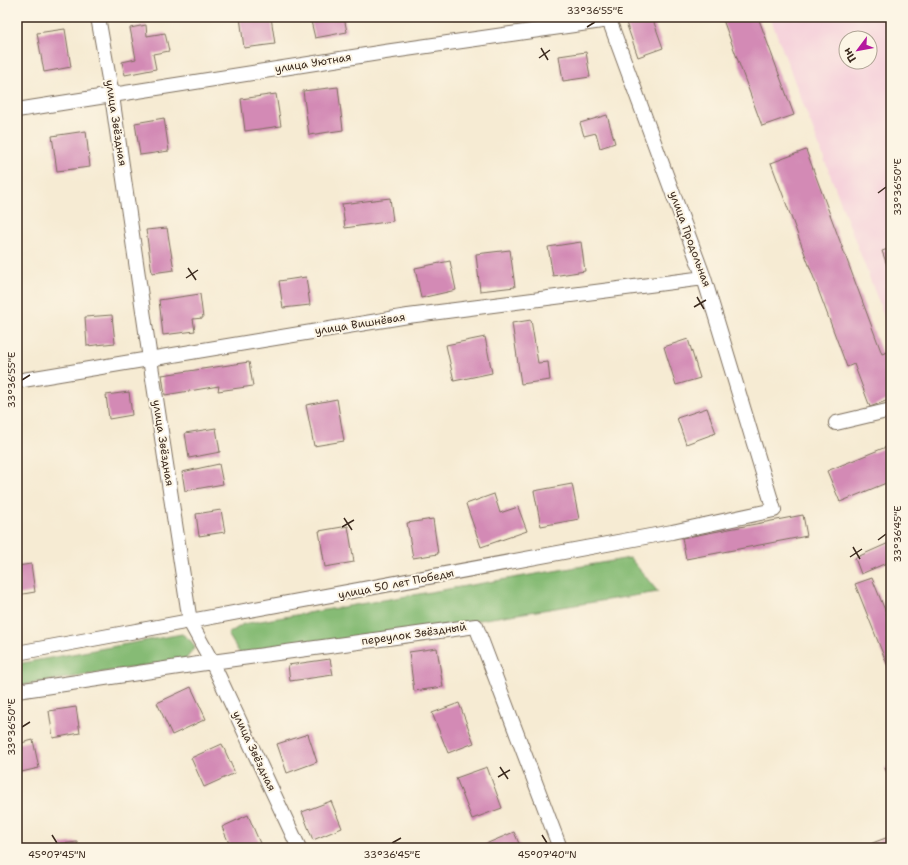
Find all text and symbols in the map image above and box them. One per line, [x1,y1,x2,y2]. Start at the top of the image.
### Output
text: 33°36'55"E [567,4,623,17]
north arrow [838,30,878,70]
text: Пн [840,45,860,65]
street label: улица Уютная [274,50,352,76]
street label: улица Звёздная [102,79,130,167]
text: 33°36'50"E [891,158,904,216]
street label: улица Продольная [666,189,714,289]
street label: улица Вишнёвая [314,309,406,339]
text: 33°36'55"E [5,352,18,408]
street label: улица Звёздная [149,399,177,487]
text: 33°36'45"E [891,506,904,562]
street label: улица 50 лет Победы [337,565,455,603]
street label: переулок Звёздный [361,619,467,649]
text: 33°36'50"E [5,698,18,756]
street label: улица Звёздная [229,708,279,794]
text: 45°07'45"N [28,848,86,861]
text: 33°36'45"E [364,848,420,861]
text: 45°07'40"N [517,848,577,861]

